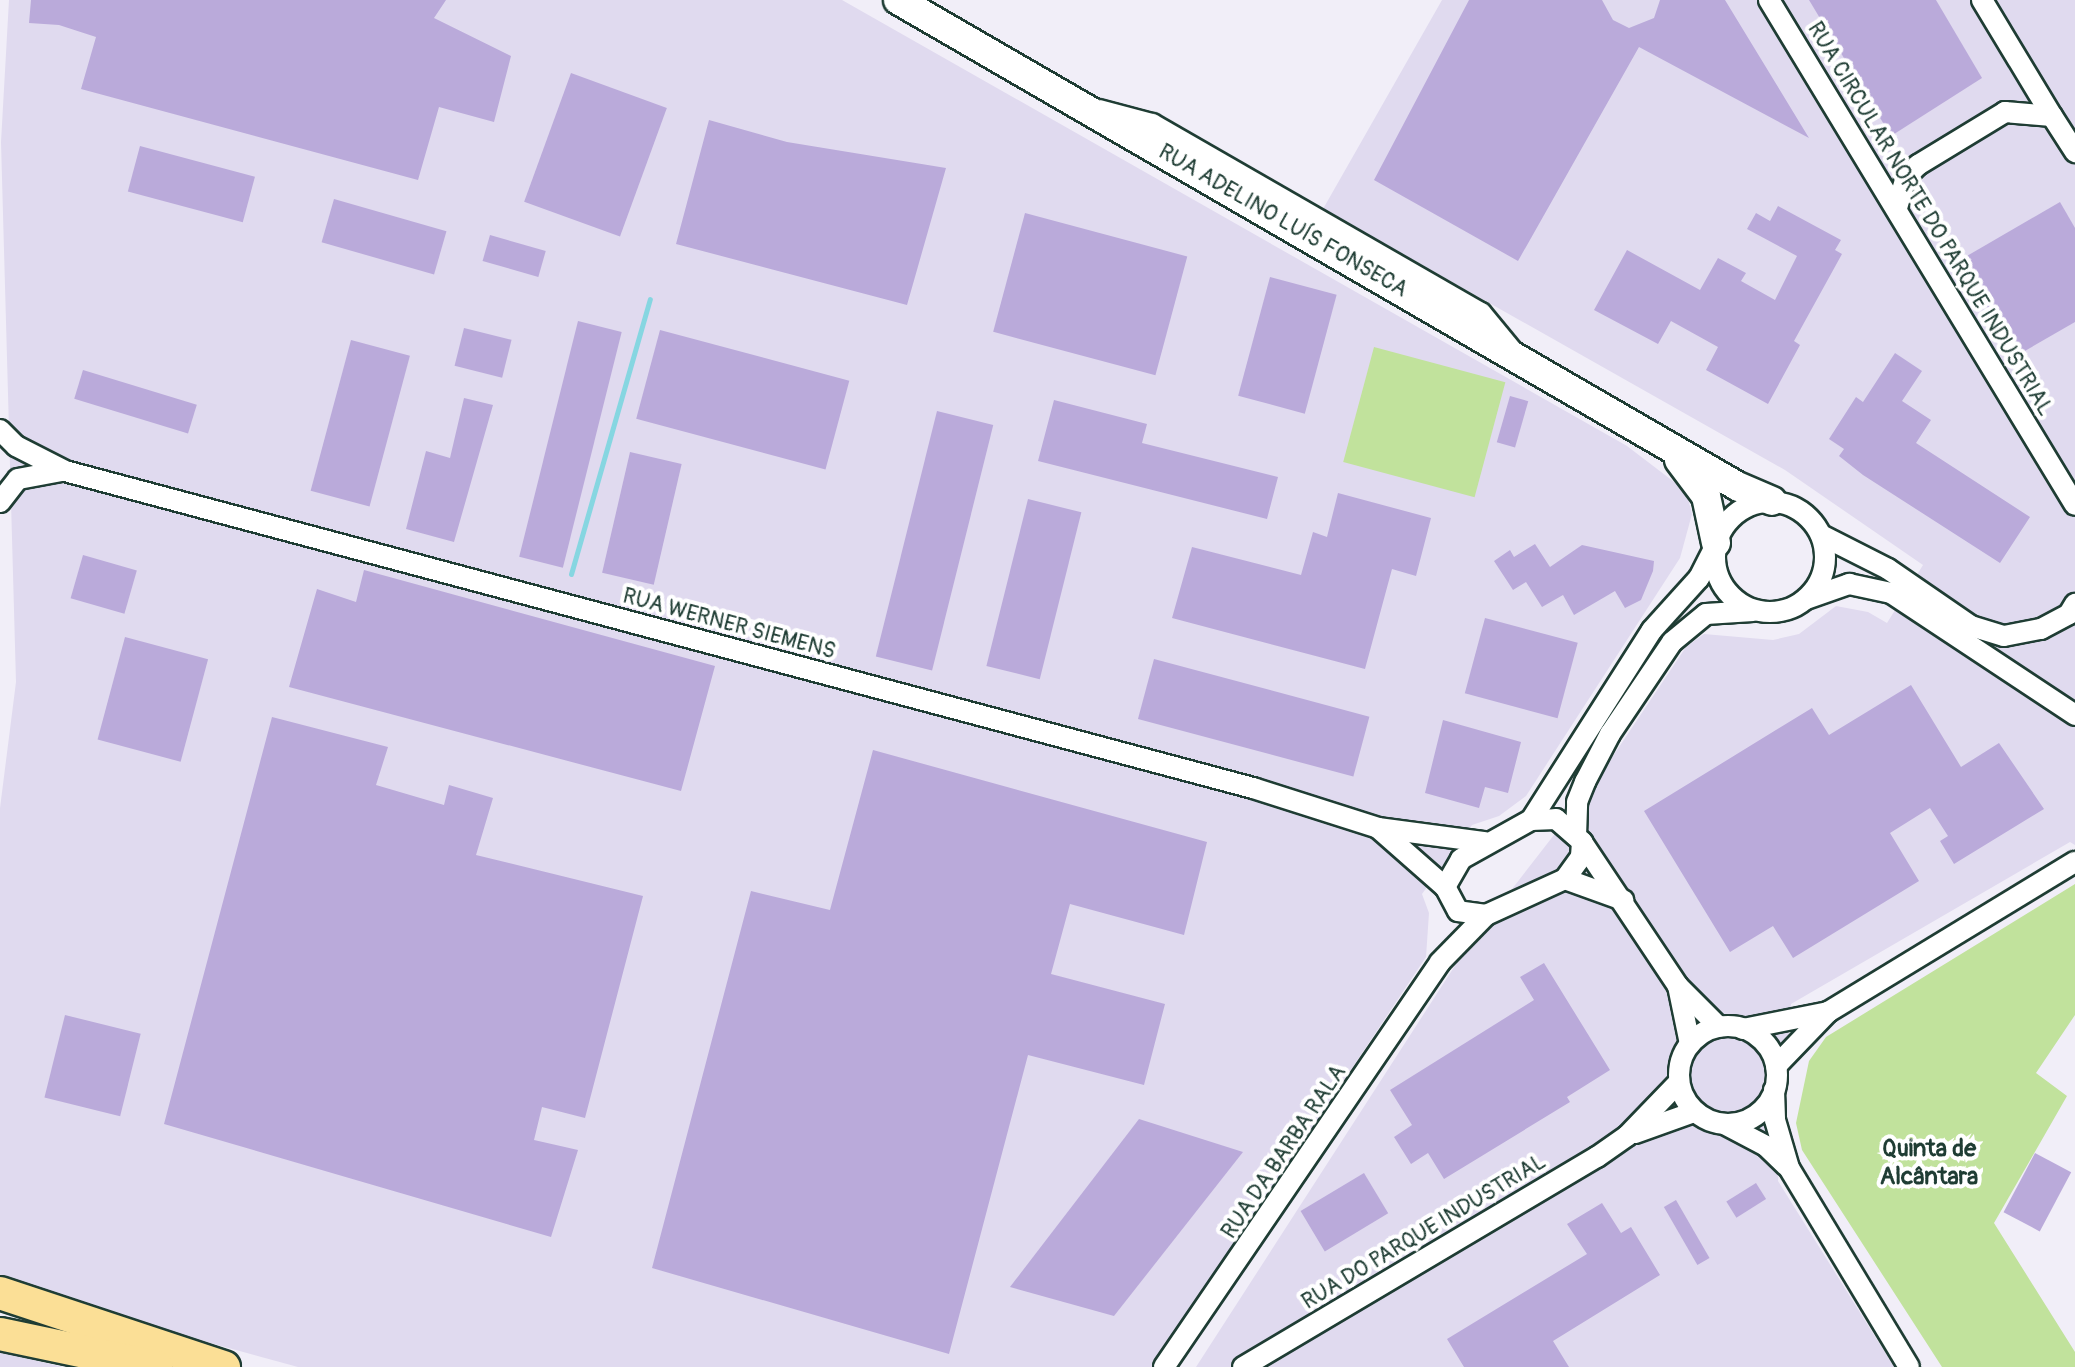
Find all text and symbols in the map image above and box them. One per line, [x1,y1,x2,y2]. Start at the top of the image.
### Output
street label: RUA CIRCULAR NORTE DO PARQUE INDUSTRIAL [1802,17,2058,421]
street label: RUA ADELINO LUÍS FONSECA [1154,139,1412,303]
street label: RUA WERNER SIEMENS [620,583,838,665]
street label: RUA DA BARBA RALA [1216,1060,1352,1244]
district label: Quinta de Alcântara [1880,1135,1978,1191]
street label: RUA DO PARQUE INDUSTRIAL [1297,1149,1551,1315]

